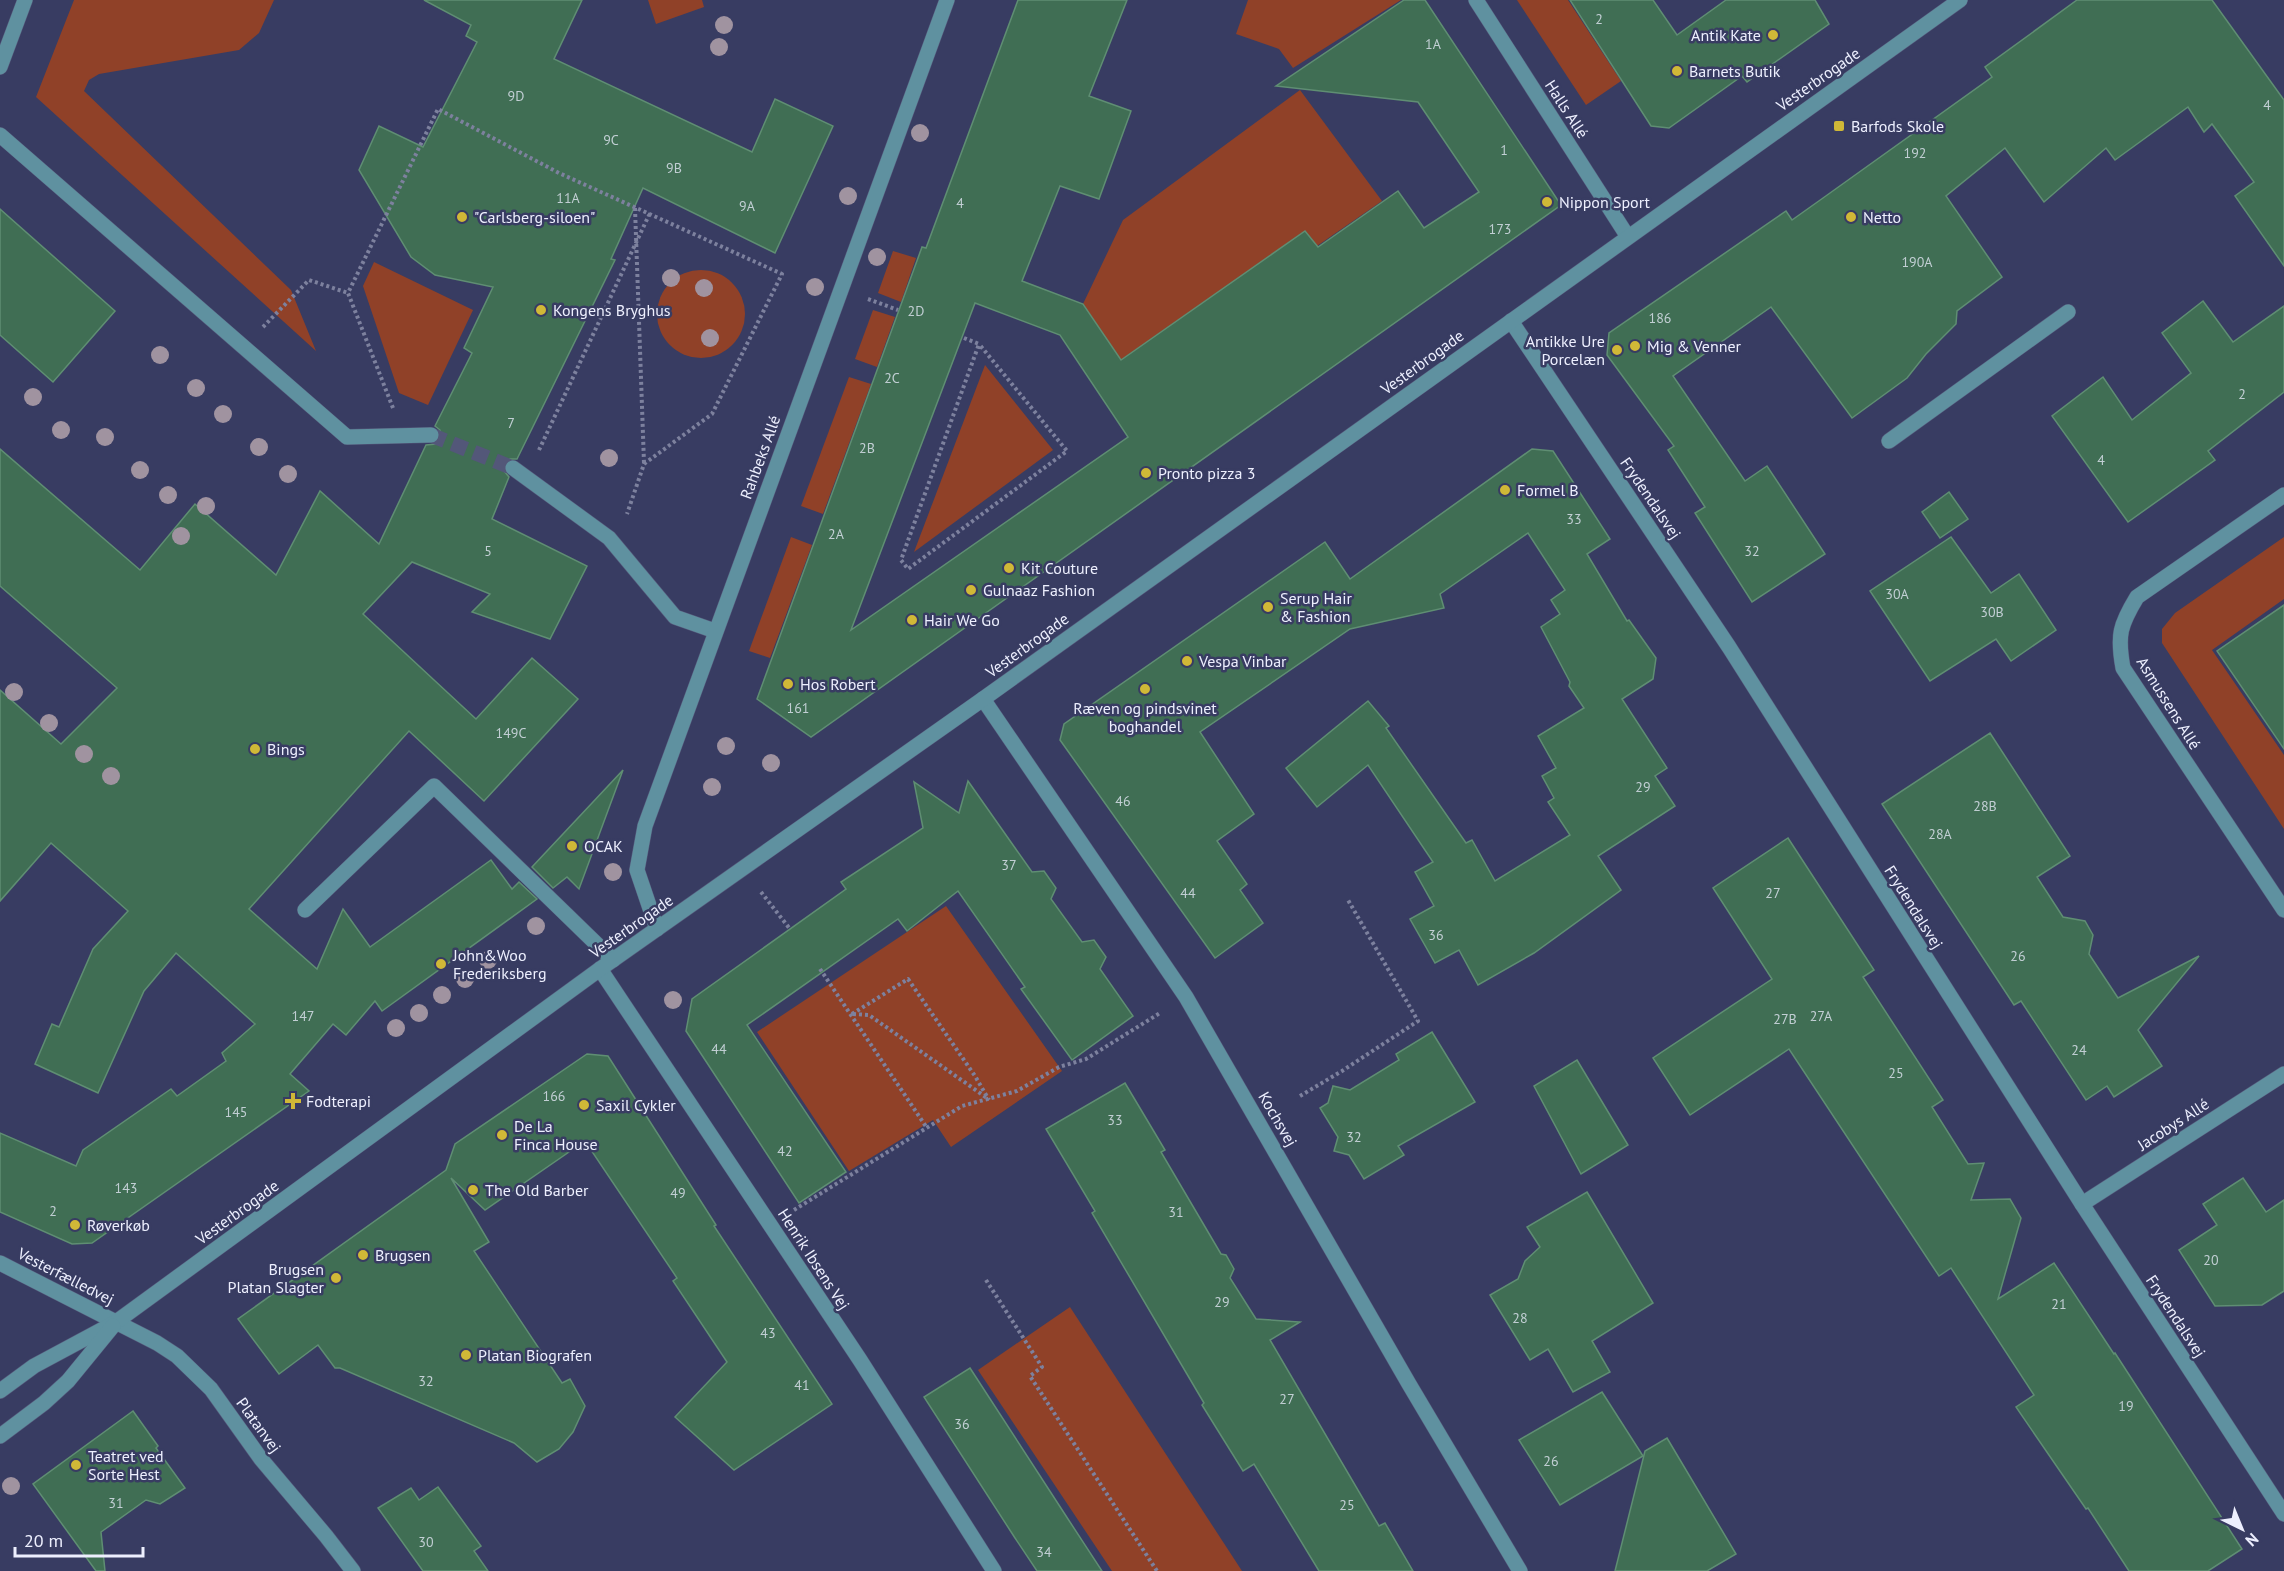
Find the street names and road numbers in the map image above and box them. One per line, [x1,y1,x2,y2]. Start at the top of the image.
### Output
street label: Vesterbrogade [1771,43,1864,116]
street label: Halls Allé [1541,76,1593,142]
street label: Vesterbrogade [1376,325,1467,399]
street label: Rahbeks Allé [736,412,784,502]
street label: Frydendalsvej [1616,453,1686,543]
street label: Vesterbrogade [981,608,1072,682]
street label: Asmussens Allé [2133,653,2205,753]
street label: Frydendalsvej [1880,862,1948,952]
street label: Vesterbrogade [584,890,677,963]
street label: Kochsvej [1254,1088,1302,1150]
street label: Jacobys Allé [2133,1093,2213,1155]
street label: Vesterbrogade [191,1175,282,1249]
street label: Henrik Ibsens Vej [774,1205,854,1313]
street label: Vesterfælledvej [13,1243,118,1309]
street label: Frydendalsvej [2142,1271,2210,1361]
street label: Platanvej [232,1393,286,1457]

